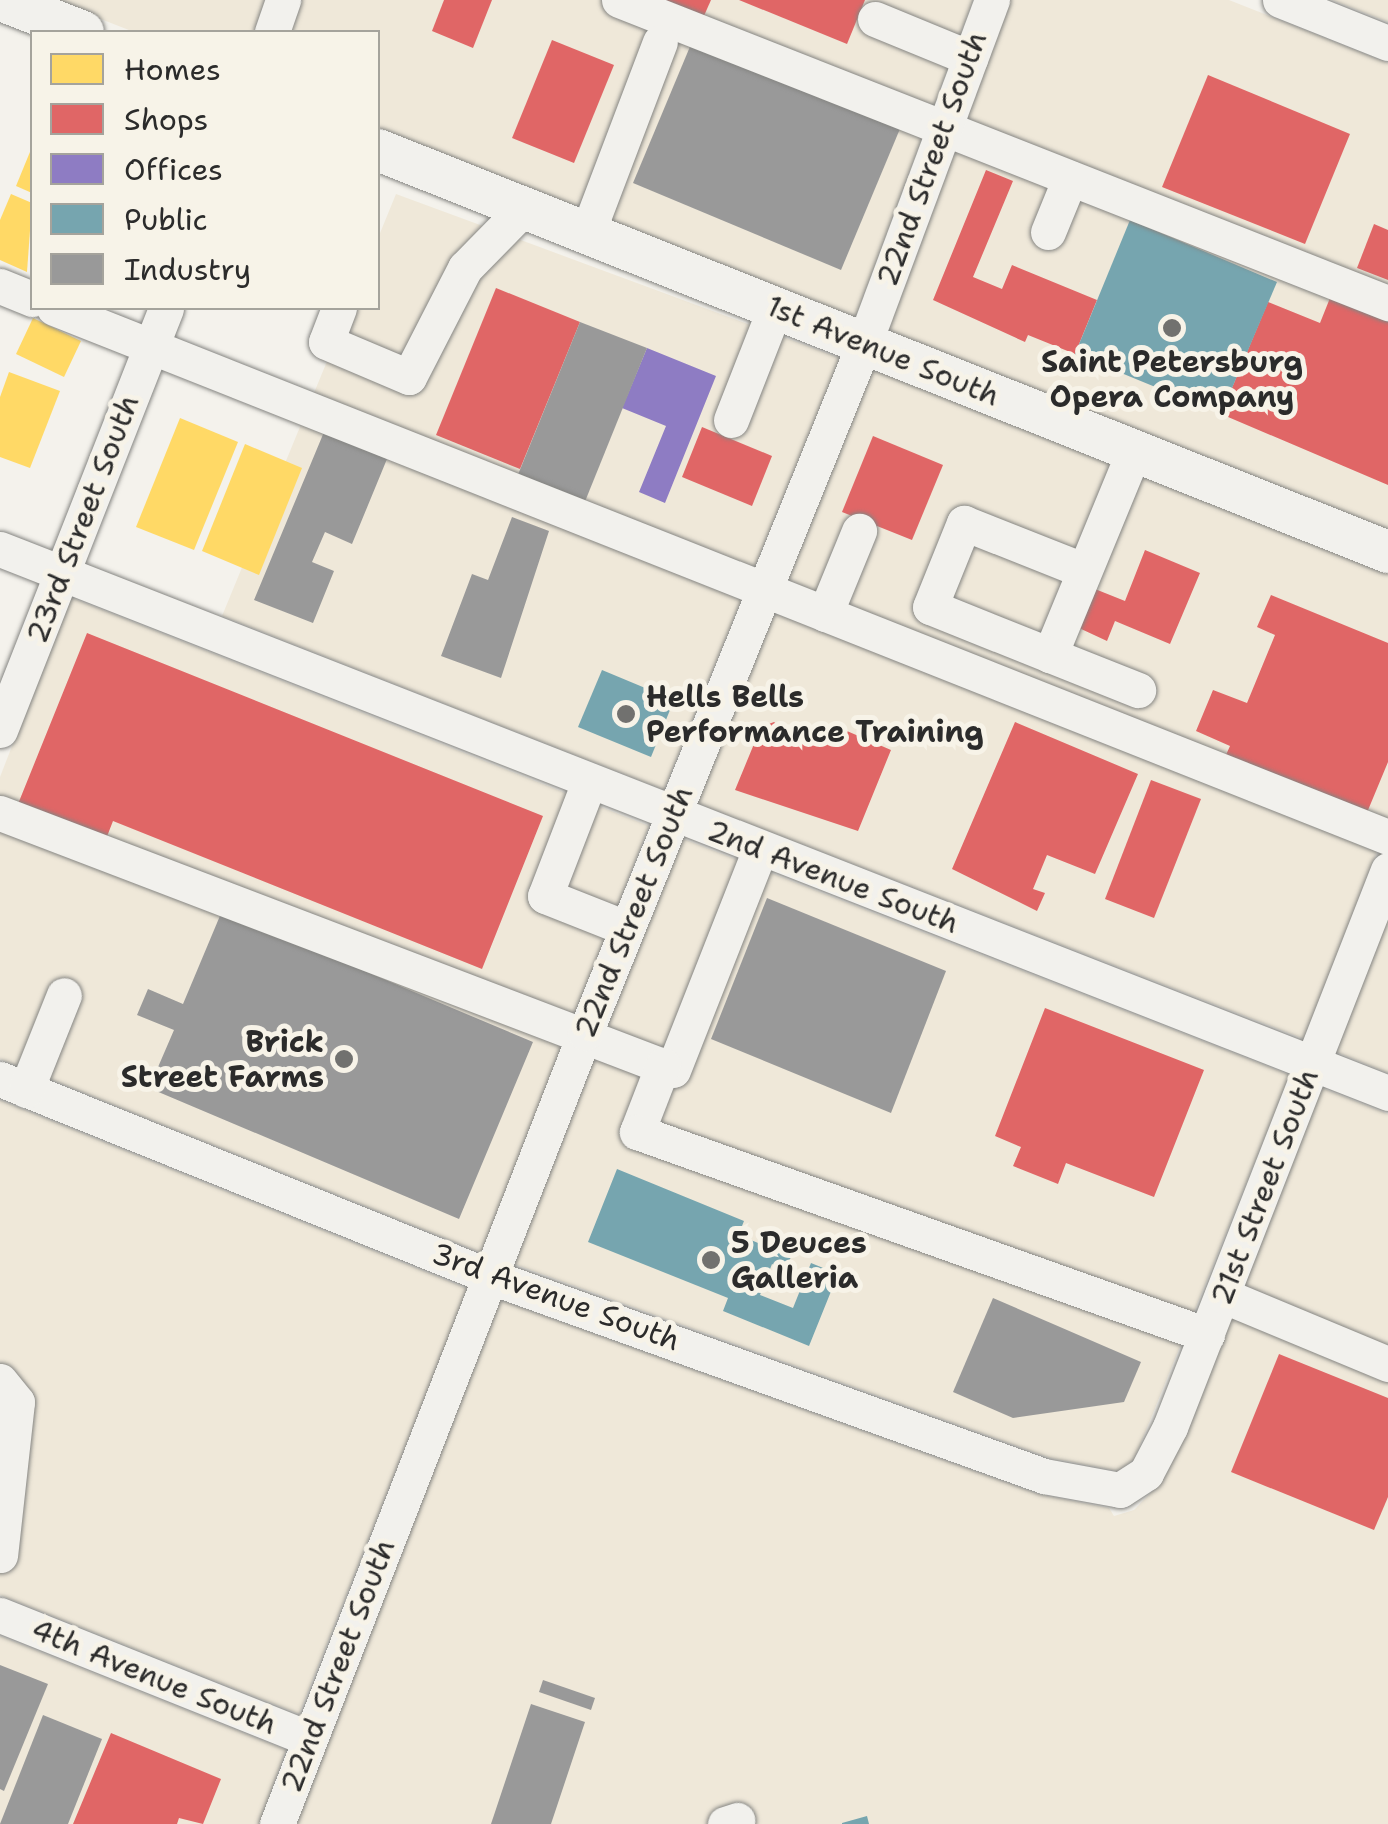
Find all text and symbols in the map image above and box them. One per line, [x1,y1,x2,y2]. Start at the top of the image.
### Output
street label: 22nd Street South [869,27,995,291]
legend [30,30,380,310]
text: Homes [124,49,221,90]
text: Shops [124,99,208,140]
text: Offices [124,149,223,190]
text: Public [124,199,208,240]
text: Industry [124,249,251,290]
street label: 1st Avenue South [761,288,1005,414]
marker: Saint Petersburg Opera Company [1161,317,1183,339]
place label: Saint Petersburg Opera Company [1041,344,1303,414]
street label: 23rd Street South [19,390,147,648]
place label: Hells Bells Performance Training [646,679,984,750]
marker: Hells Bells Performance Training [615,703,637,725]
street label: 22nd Street South [567,781,701,1043]
street label: 2nd Avenue South [702,812,964,942]
place label: Brick Street Farms [121,1024,324,1094]
marker: Brick Street Farms [333,1048,355,1070]
street label: 21st Street South [1203,1064,1327,1310]
place label: 5 Deuces Galleria [731,1225,867,1296]
street label: 3rd Avenue South [427,1235,685,1359]
marker: 5 Deuces Galleria [700,1249,722,1271]
street label: 22nd Street South [273,1534,403,1798]
street label: 4th Avenue South [26,1611,282,1743]

